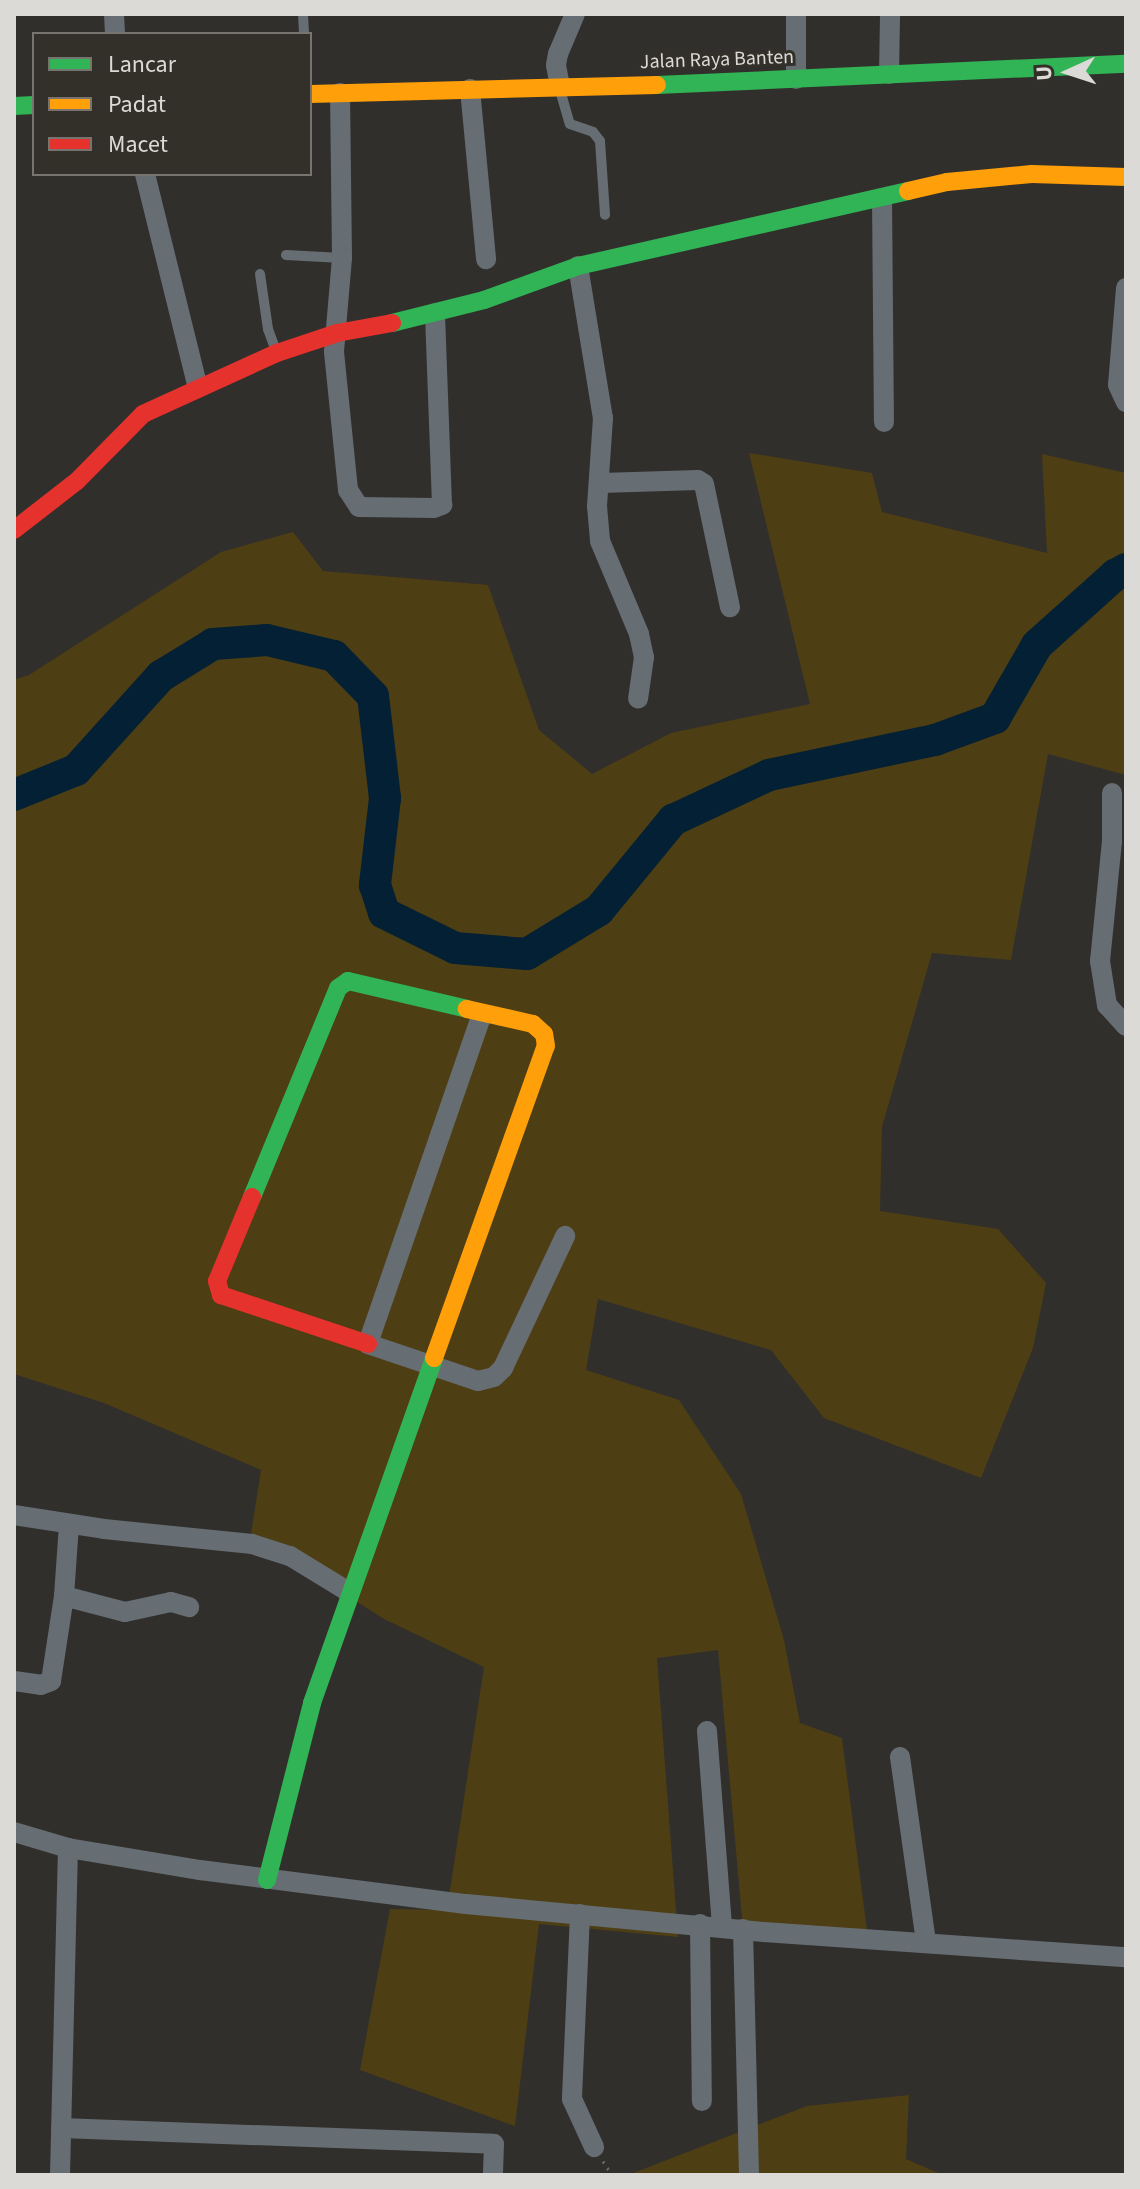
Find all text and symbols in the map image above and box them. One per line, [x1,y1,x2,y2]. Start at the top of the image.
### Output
legend [32,32,312,176]
north arrow [1028,32,1108,112]
street label: Jalan Raya Banten [639,45,795,75]
text: Lancar [108,47,176,82]
text: U [1028,65,1060,81]
text: Padat [108,87,166,122]
text: Macet [108,127,168,162]

